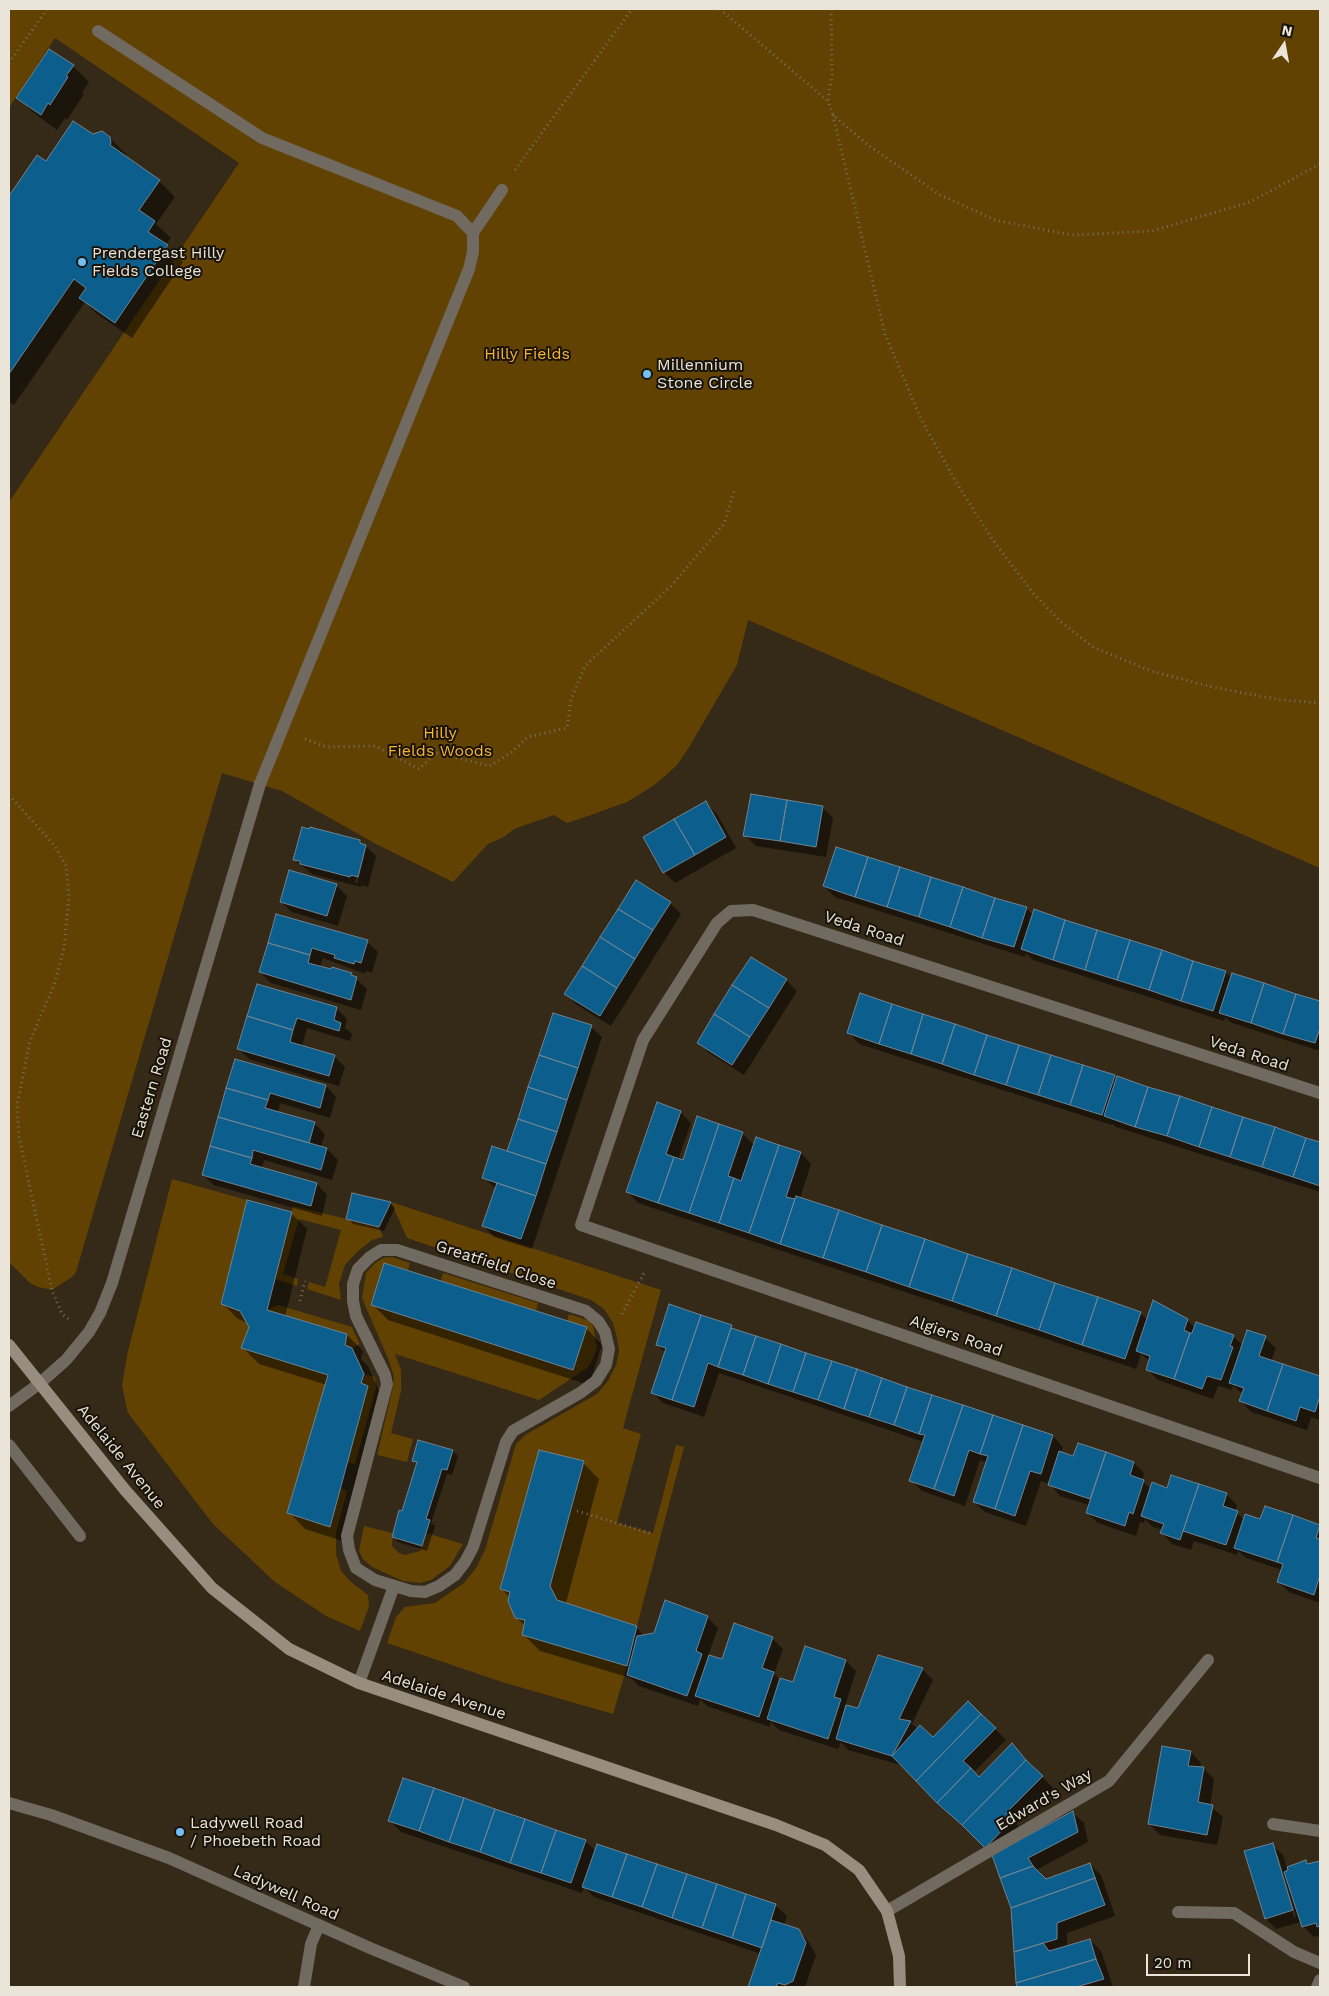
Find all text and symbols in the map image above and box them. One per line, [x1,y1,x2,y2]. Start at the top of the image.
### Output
north arrow [1259,20,1309,70]
text: N [1280,21,1294,39]
place label: Prendergast Hilly Fields College [92,243,224,281]
marker: Prendergast Hilly Fields College [76,256,88,268]
park label: Hilly Fields [484,344,570,364]
place label: Millennium Stone Circle [657,355,753,393]
marker: Millennium Stone Circle [641,368,653,380]
park label: Hilly Fields Woods [388,723,492,761]
street label: Veda Road [822,907,906,951]
street label: Veda Road [1207,1032,1291,1076]
street label: Eastern Road [128,1035,176,1141]
street label: Greatfield Close [433,1236,559,1294]
street label: Algiers Road [907,1311,1005,1361]
street label: Adelaide Avenue [73,1401,169,1513]
street label: Adelaide Avenue [380,1666,508,1724]
street label: Edward's Way [993,1765,1095,1835]
place label: Ladywell Road / Phoebeth Road [190,1813,321,1851]
marker: Ladywell Road / Phoebeth Road [174,1826,186,1838]
street label: Ladywell Road [230,1861,342,1925]
scale bar [1149,1944,1253,1976]
text: 20 m [1154,1954,1192,1972]

